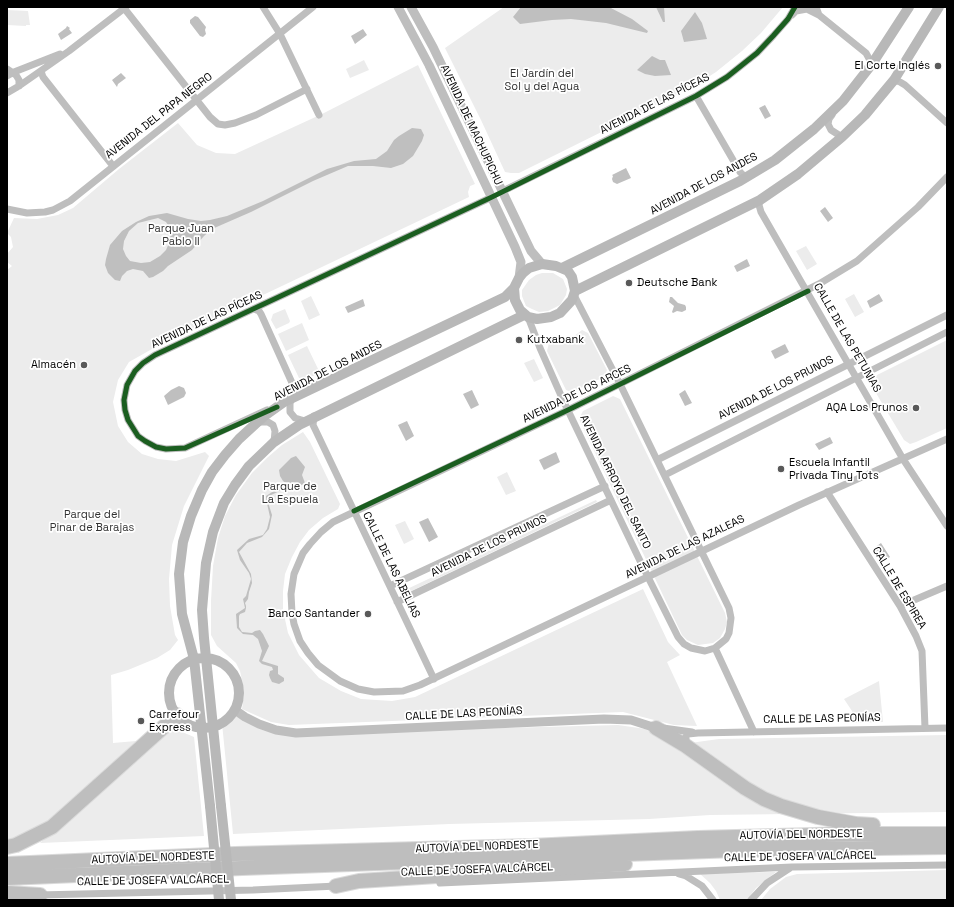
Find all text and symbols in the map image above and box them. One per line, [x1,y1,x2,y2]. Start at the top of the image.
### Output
place label: El Corte Inglés [855,59,930,73]
marker: El Corte Inglés [933,61,943,71]
street label: AVENIDA DE MACHUPICHU [437,63,505,187]
park label: El Jardín del Sol y del Agua [505,67,579,93]
street label: AVENIDA DEL PAPA NEGRO [103,70,215,162]
street label: AVENIDA DE LAS PÍCEAS [598,71,712,137]
street label: AVENIDA DE LOS ANDES [648,150,760,218]
park label: Parque Juan Pablo II [148,222,214,248]
place label: Deutsche Bank [637,276,717,290]
marker: Deutsche Bank [624,278,634,288]
street label: CALLE DE LAS PETUNIAS [810,281,884,395]
street label: AVENIDA DE LAS PÍCEAS [149,288,265,352]
place label: Kutxabank [527,333,584,347]
marker: Kutxabank [514,335,524,345]
street label: AVENIDA DE LOS ANDES [272,338,384,404]
street label: AVENIDA DE LOS PRUNOS [716,353,836,423]
place label: Almacén [31,358,76,372]
marker: Almacén [79,360,89,370]
street label: AVENIDA DE LOS ARCES [521,362,633,426]
place label: AQA Los Prunos [826,401,908,415]
marker: AQA Los Prunos [911,403,921,413]
street label: AVENIDA ARROYO DEL SANTO [577,413,653,551]
place label: Escuela Infantil Privada Tiny Tots [789,456,879,482]
marker: Escuela Infantil Privada Tiny Tots [776,464,786,474]
park label: Parque de La Espuela [262,480,318,506]
park label: Parque del Pinar de Barajas [50,508,134,534]
street label: CALLE DE LAS ABELIAS [360,510,422,620]
street label: AVENIDA DE LOS PRUNOS [429,512,549,580]
street label: AVENIDA DE LAS AZALEAS [623,512,747,582]
street label: CALLE DE ESPIREA [869,545,929,631]
place label: Banco Santander [268,607,360,621]
marker: Banco Santander [363,609,373,619]
street label: CALLE DE LAS PEONÍAS [405,704,523,724]
place label: Carrefour Express [149,708,199,734]
street label: CALLE DE LAS PEONÍAS [763,711,881,727]
marker: Carrefour Express [136,716,146,726]
street label: AUTOVÍA DEL NORDESTE [739,827,863,843]
street label: AUTOVÍA DEL NORDESTE [415,838,539,856]
street label: AUTOVÍA DEL NORDESTE [91,849,215,867]
street label: CALLE DE JOSEFA VALCÁRCEL [724,849,876,865]
street label: CALLE DE JOSEFA VALCÁRCEL [401,861,553,879]
street label: CALLE DE JOSEFA VALCÁRCEL [77,873,229,889]

